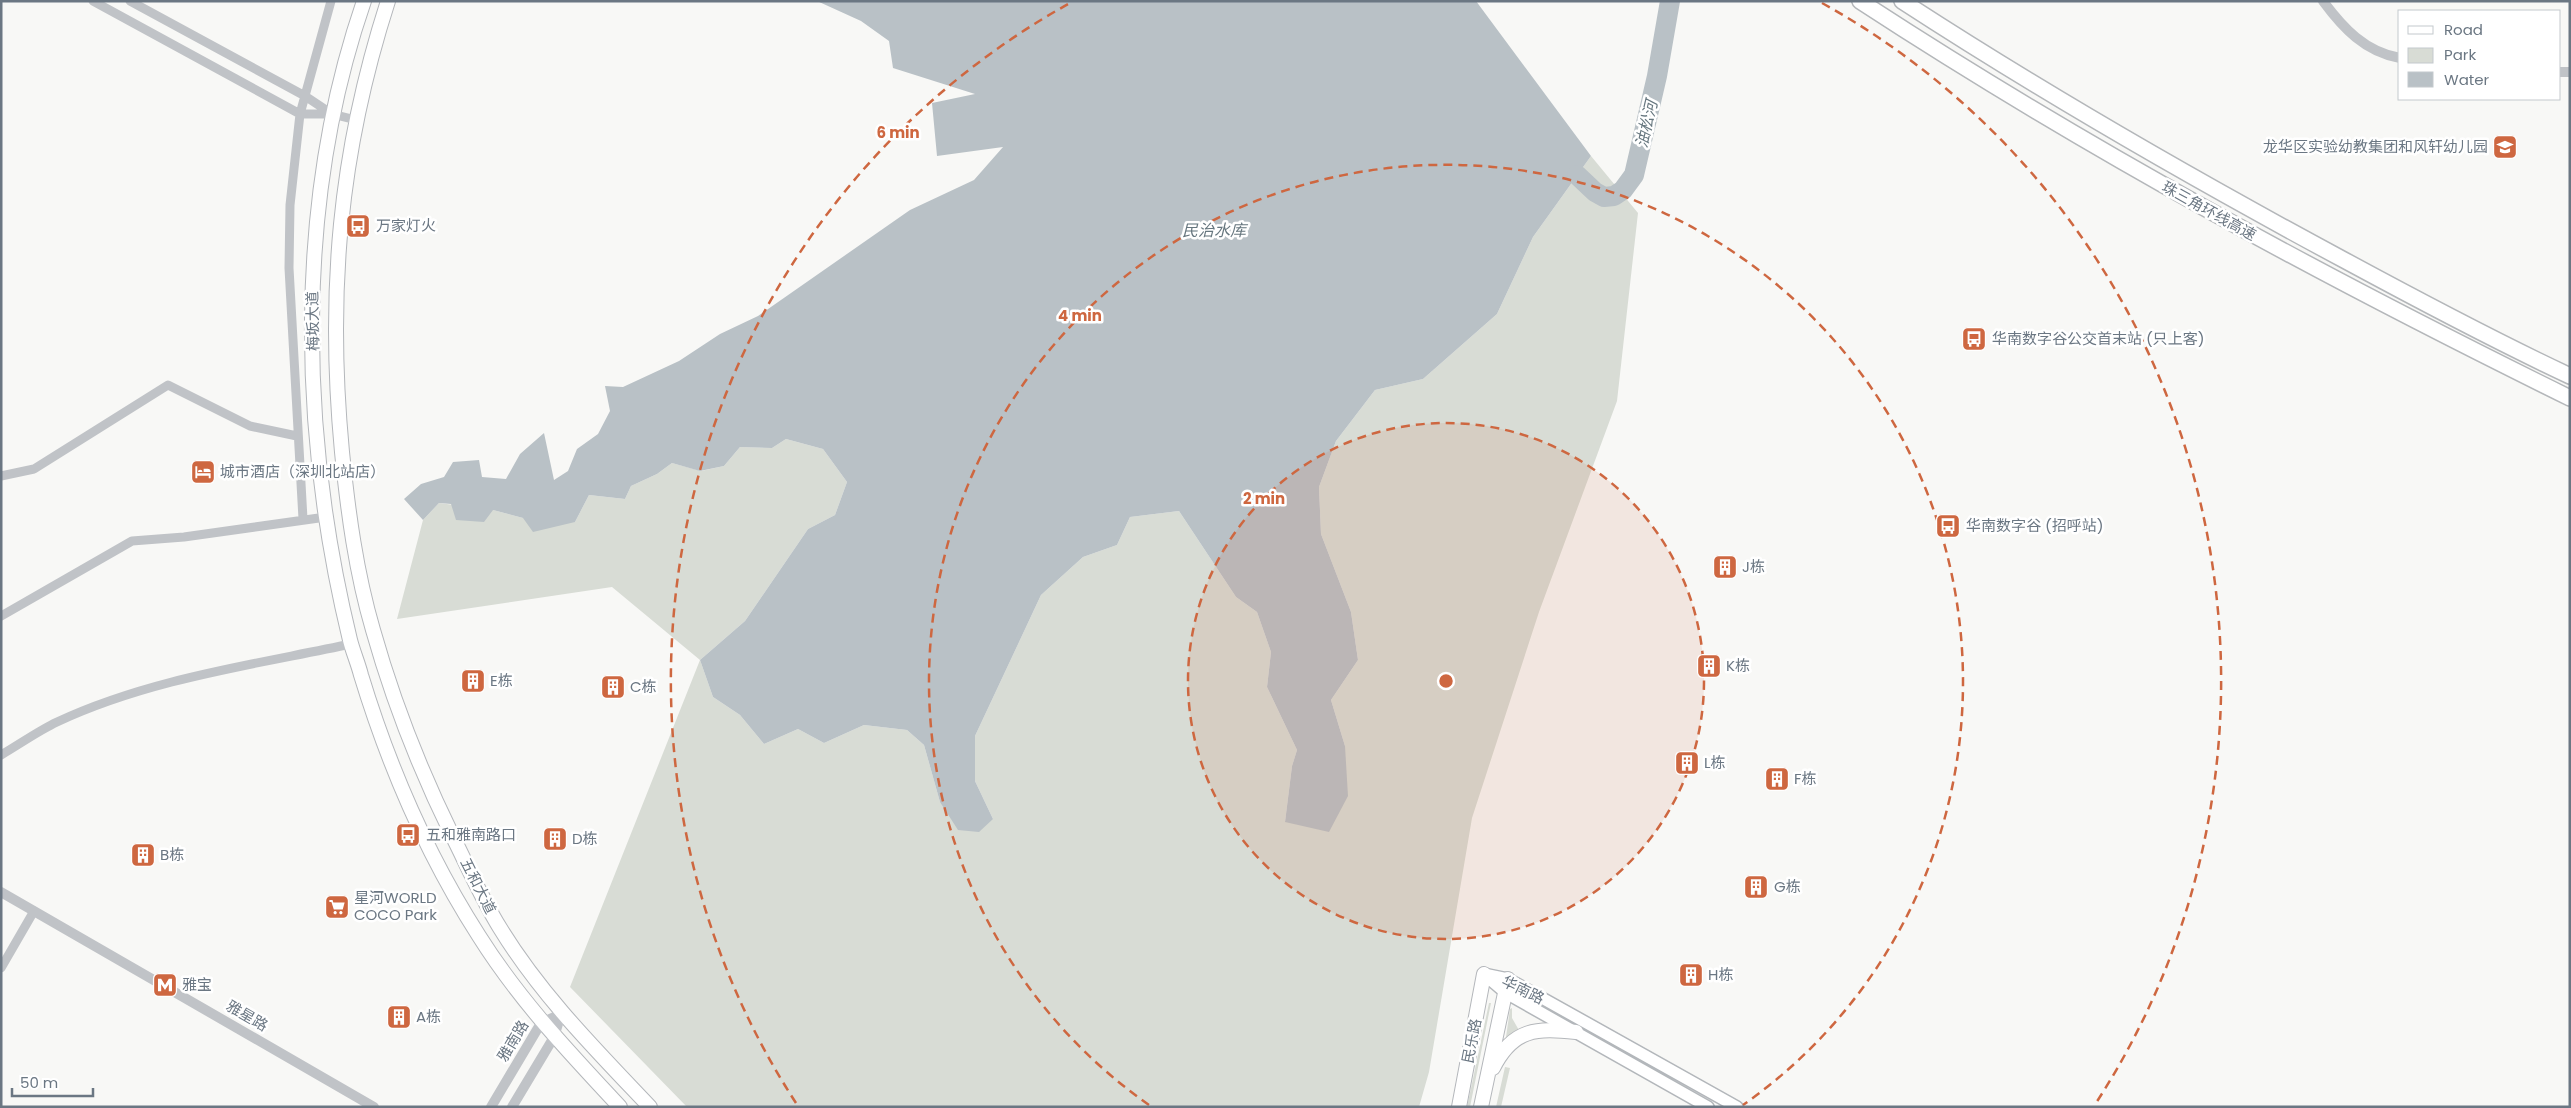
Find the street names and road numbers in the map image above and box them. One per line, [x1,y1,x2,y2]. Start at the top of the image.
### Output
street label: 珠三角环线高速 [2158,176,2260,245]
street label: 梅坂大道 [301,291,324,351]
street label: 五和大道 [455,854,501,917]
street label: 华南路 [1498,970,1548,1009]
street label: 雅星路 [223,995,272,1036]
street label: 雅南路 [492,1016,533,1065]
street label: 民乐路 [1457,1017,1486,1065]

